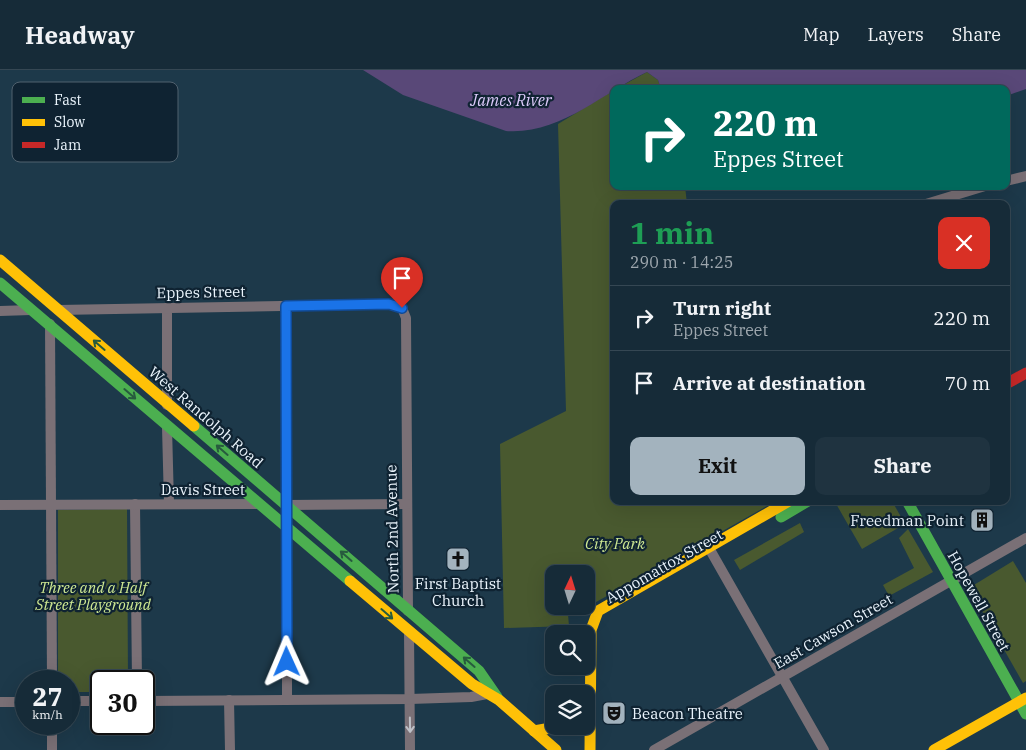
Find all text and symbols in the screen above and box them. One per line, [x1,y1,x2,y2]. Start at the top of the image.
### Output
text: Headway [25,19,135,51]
text: Map [803,23,840,46]
text: Layers [868,23,924,46]
text: Share [952,23,1001,46]
legend [12,82,178,162]
water label: James River [469,90,553,110]
text: Fast [54,91,82,109]
text: 220 m [713,100,818,146]
icon: right [630,105,695,170]
text: Slow [54,113,85,131]
text: Jam [54,136,81,154]
text: Eppes Street [713,144,844,173]
text: 1 min [630,213,714,252]
button: close [938,217,990,269]
text: 290 m · 14:25 [630,252,733,272]
pin [381,257,423,308]
icon: arrive [388,264,416,292]
street label: Eppes Street [156,282,246,302]
text: Turn right [673,296,771,320]
icon: right [630,304,658,332]
text: 220 m [933,306,990,330]
text: Eppes Street [673,320,768,340]
one-way arrow [93,339,106,350]
street label: West Randolph Road [145,362,267,472]
icon: arrive [630,369,658,397]
text: Arrive at destination [673,371,866,395]
text: 70 m [945,371,990,395]
one-way arrow [124,388,137,400]
button: Exit [630,437,805,495]
button: Share [815,437,990,495]
one-way arrow [216,445,229,456]
street label: North 2nd Avenue [381,464,403,594]
street label: Davis Street [161,480,245,499]
building icon: Freedman Point [969,507,995,533]
place label: Freedman Point [850,511,964,530]
street label: Appomattox Street [602,525,726,607]
park label: City Park [585,534,645,553]
church icon: First Baptist Church [445,546,471,572]
street label: Hopewell Street [944,547,1014,655]
one-way arrow [339,550,352,562]
north arrow [545,565,595,615]
map controls [545,565,595,735]
place label: First Baptist Church [415,574,501,610]
park label: Three and a Half Street Playground [34,578,152,614]
street label: East Cawson Street [770,589,896,673]
one-way arrow [380,608,393,619]
button: search [545,625,595,675]
position arrow [260,635,312,687]
one-way arrow [463,657,476,668]
speed limit sign: 30 [90,670,155,735]
text: 27 [32,680,63,713]
button: layers [545,685,595,735]
theatre icon: Beacon Theatre [601,700,627,726]
place label: Beacon Theatre [632,704,743,723]
text: km/h [32,707,63,722]
one-way arrow [405,716,415,732]

